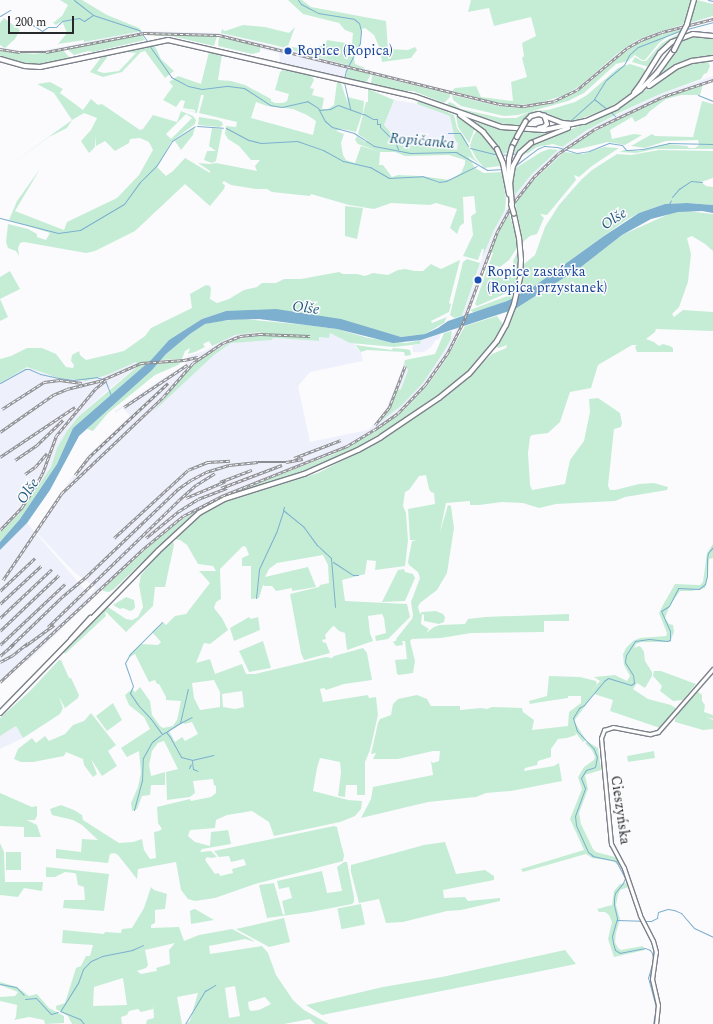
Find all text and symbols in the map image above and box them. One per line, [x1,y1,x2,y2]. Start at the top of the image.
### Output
scale bar [10,8,76,34]
text: 200 m [15,13,46,32]
place label: Ropice (Ropica) [297,43,393,59]
marker: Ropice (Ropica) [282,45,294,57]
water label: Ropičanka [389,129,455,153]
water label: Olše [598,204,630,234]
place label: Ropice zastávka (Ropica przystanek) [487,264,607,296]
marker: Ropice zastávka (Ropica przystanek) [472,274,484,286]
water label: Olše [291,297,321,319]
water label: Olše [13,475,43,507]
street label: Cieszyńska [607,774,633,846]

